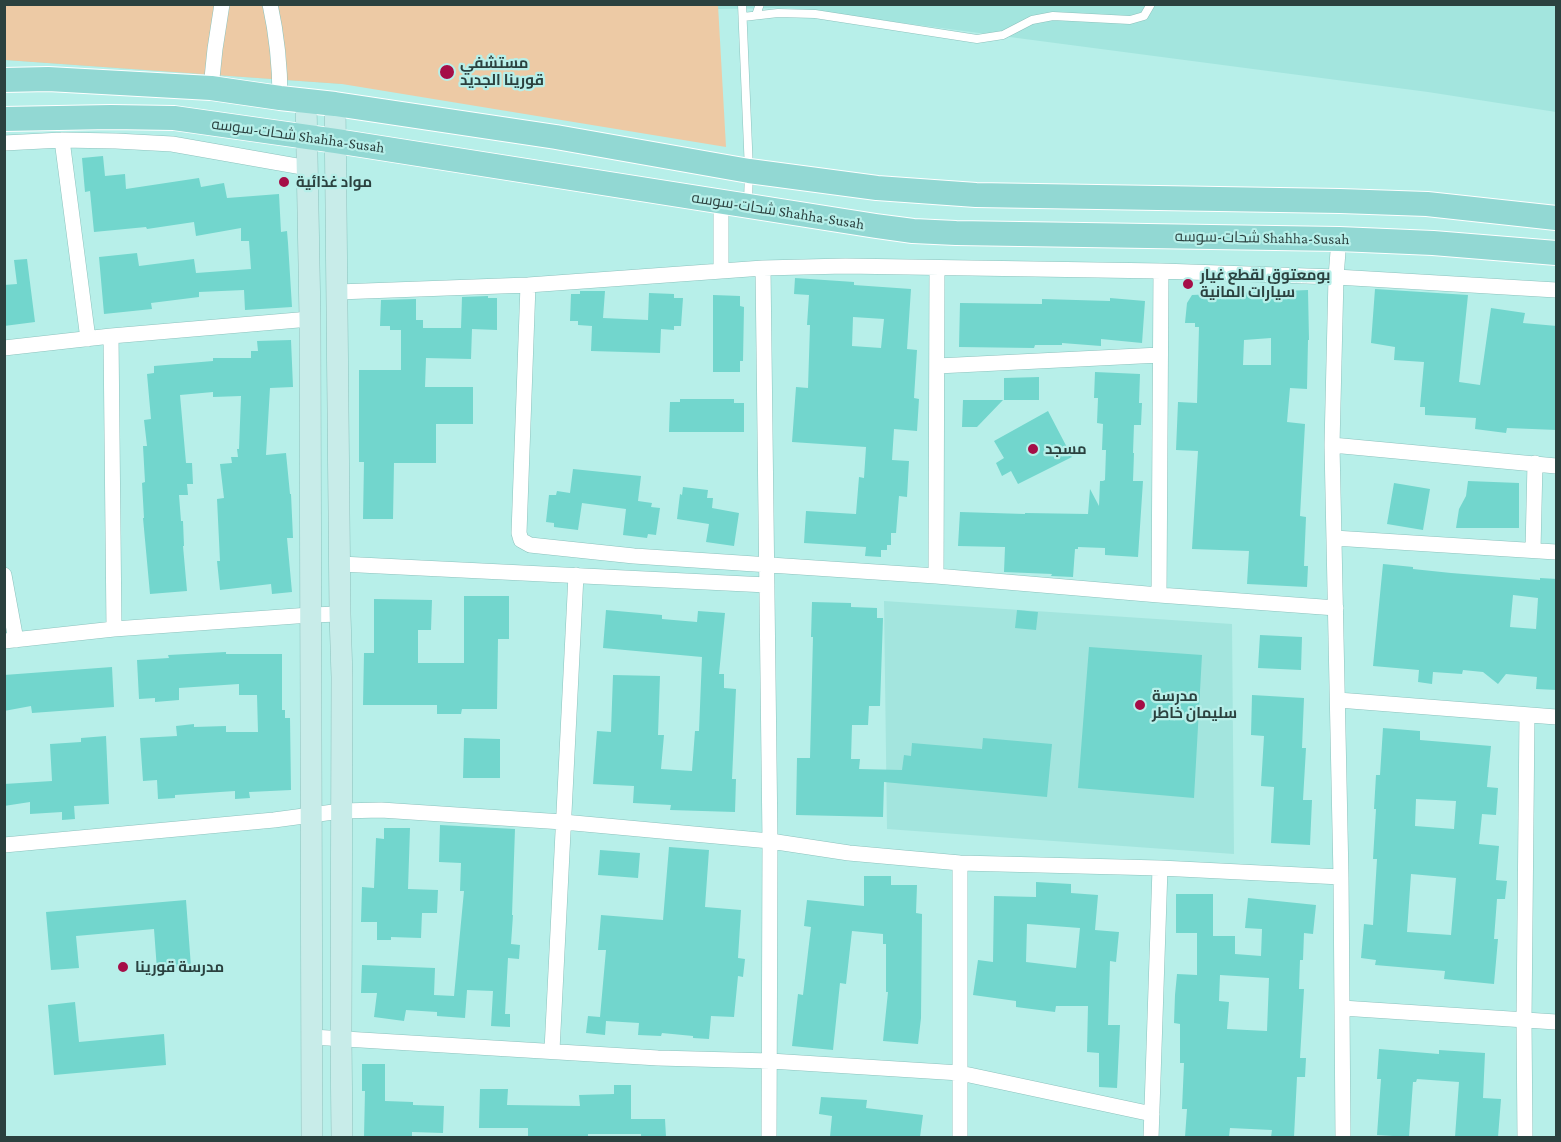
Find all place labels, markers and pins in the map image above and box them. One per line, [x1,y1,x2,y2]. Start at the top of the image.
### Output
place label: مستشفي قورينا الجديد [460,54,544,89]
marker: مستشفي قورينا الجديد [438,63,456,81]
place label: مواد غذائية [296,173,372,191]
marker: مواد غذائية [277,175,291,189]
place label: بومعتوق لقطع غيار سيارات المانية [1200,266,1330,301]
marker: بومعتوق لقطع غيار سيارات المانية [1181,277,1195,291]
place label: مسجد [1045,440,1087,458]
marker: مسجد [1026,442,1040,456]
place label: مدرسة سليمان خاطر [1152,687,1237,722]
marker: مدرسة سليمان خاطر [1133,698,1147,712]
place label: مدرسة قورينا [135,958,224,976]
marker: مدرسة قورينا [116,960,130,974]

